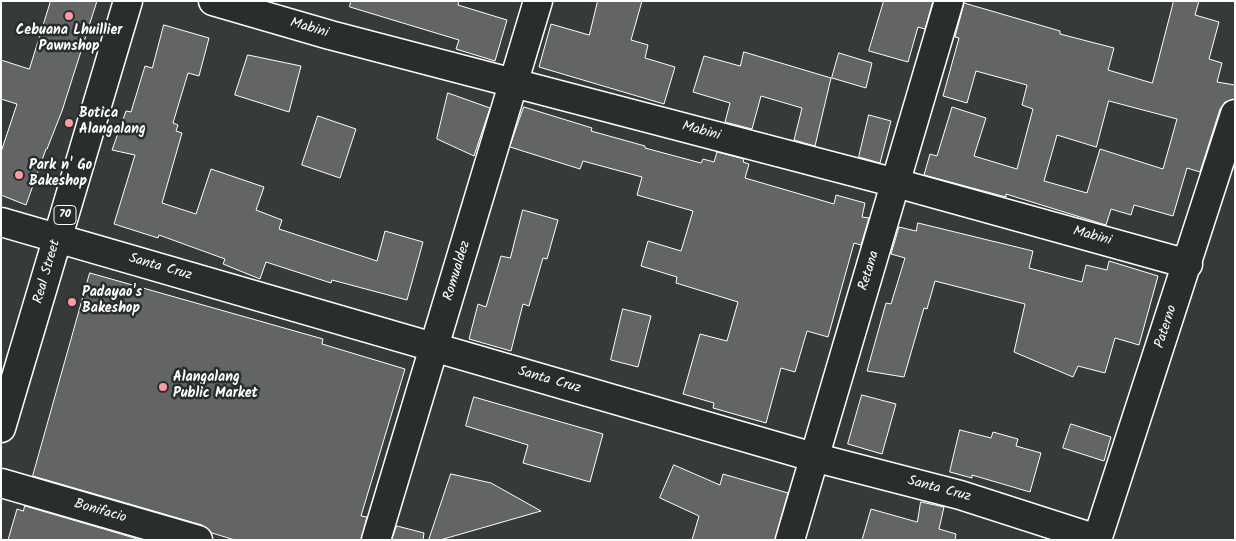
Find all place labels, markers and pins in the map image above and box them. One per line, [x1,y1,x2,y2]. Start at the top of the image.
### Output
marker: Cebuana Lhuillier Pawnshop [63,10,75,22]
place label: Cebuana Lhuillier Pawnshop [16,24,122,56]
place label: Botica Alangalang [79,107,146,140]
marker: Botica Alangalang [63,117,75,129]
place label: Park n' Go Bakeshop [29,159,92,192]
marker: Park n' Go Bakeshop [13,169,25,181]
place label: Padayao's Bakeshop [82,286,142,318]
marker: Padayao's Bakeshop [66,296,78,308]
place label: Alangalang Public Market [173,371,258,404]
marker: Alangalang Public Market [157,381,169,393]

